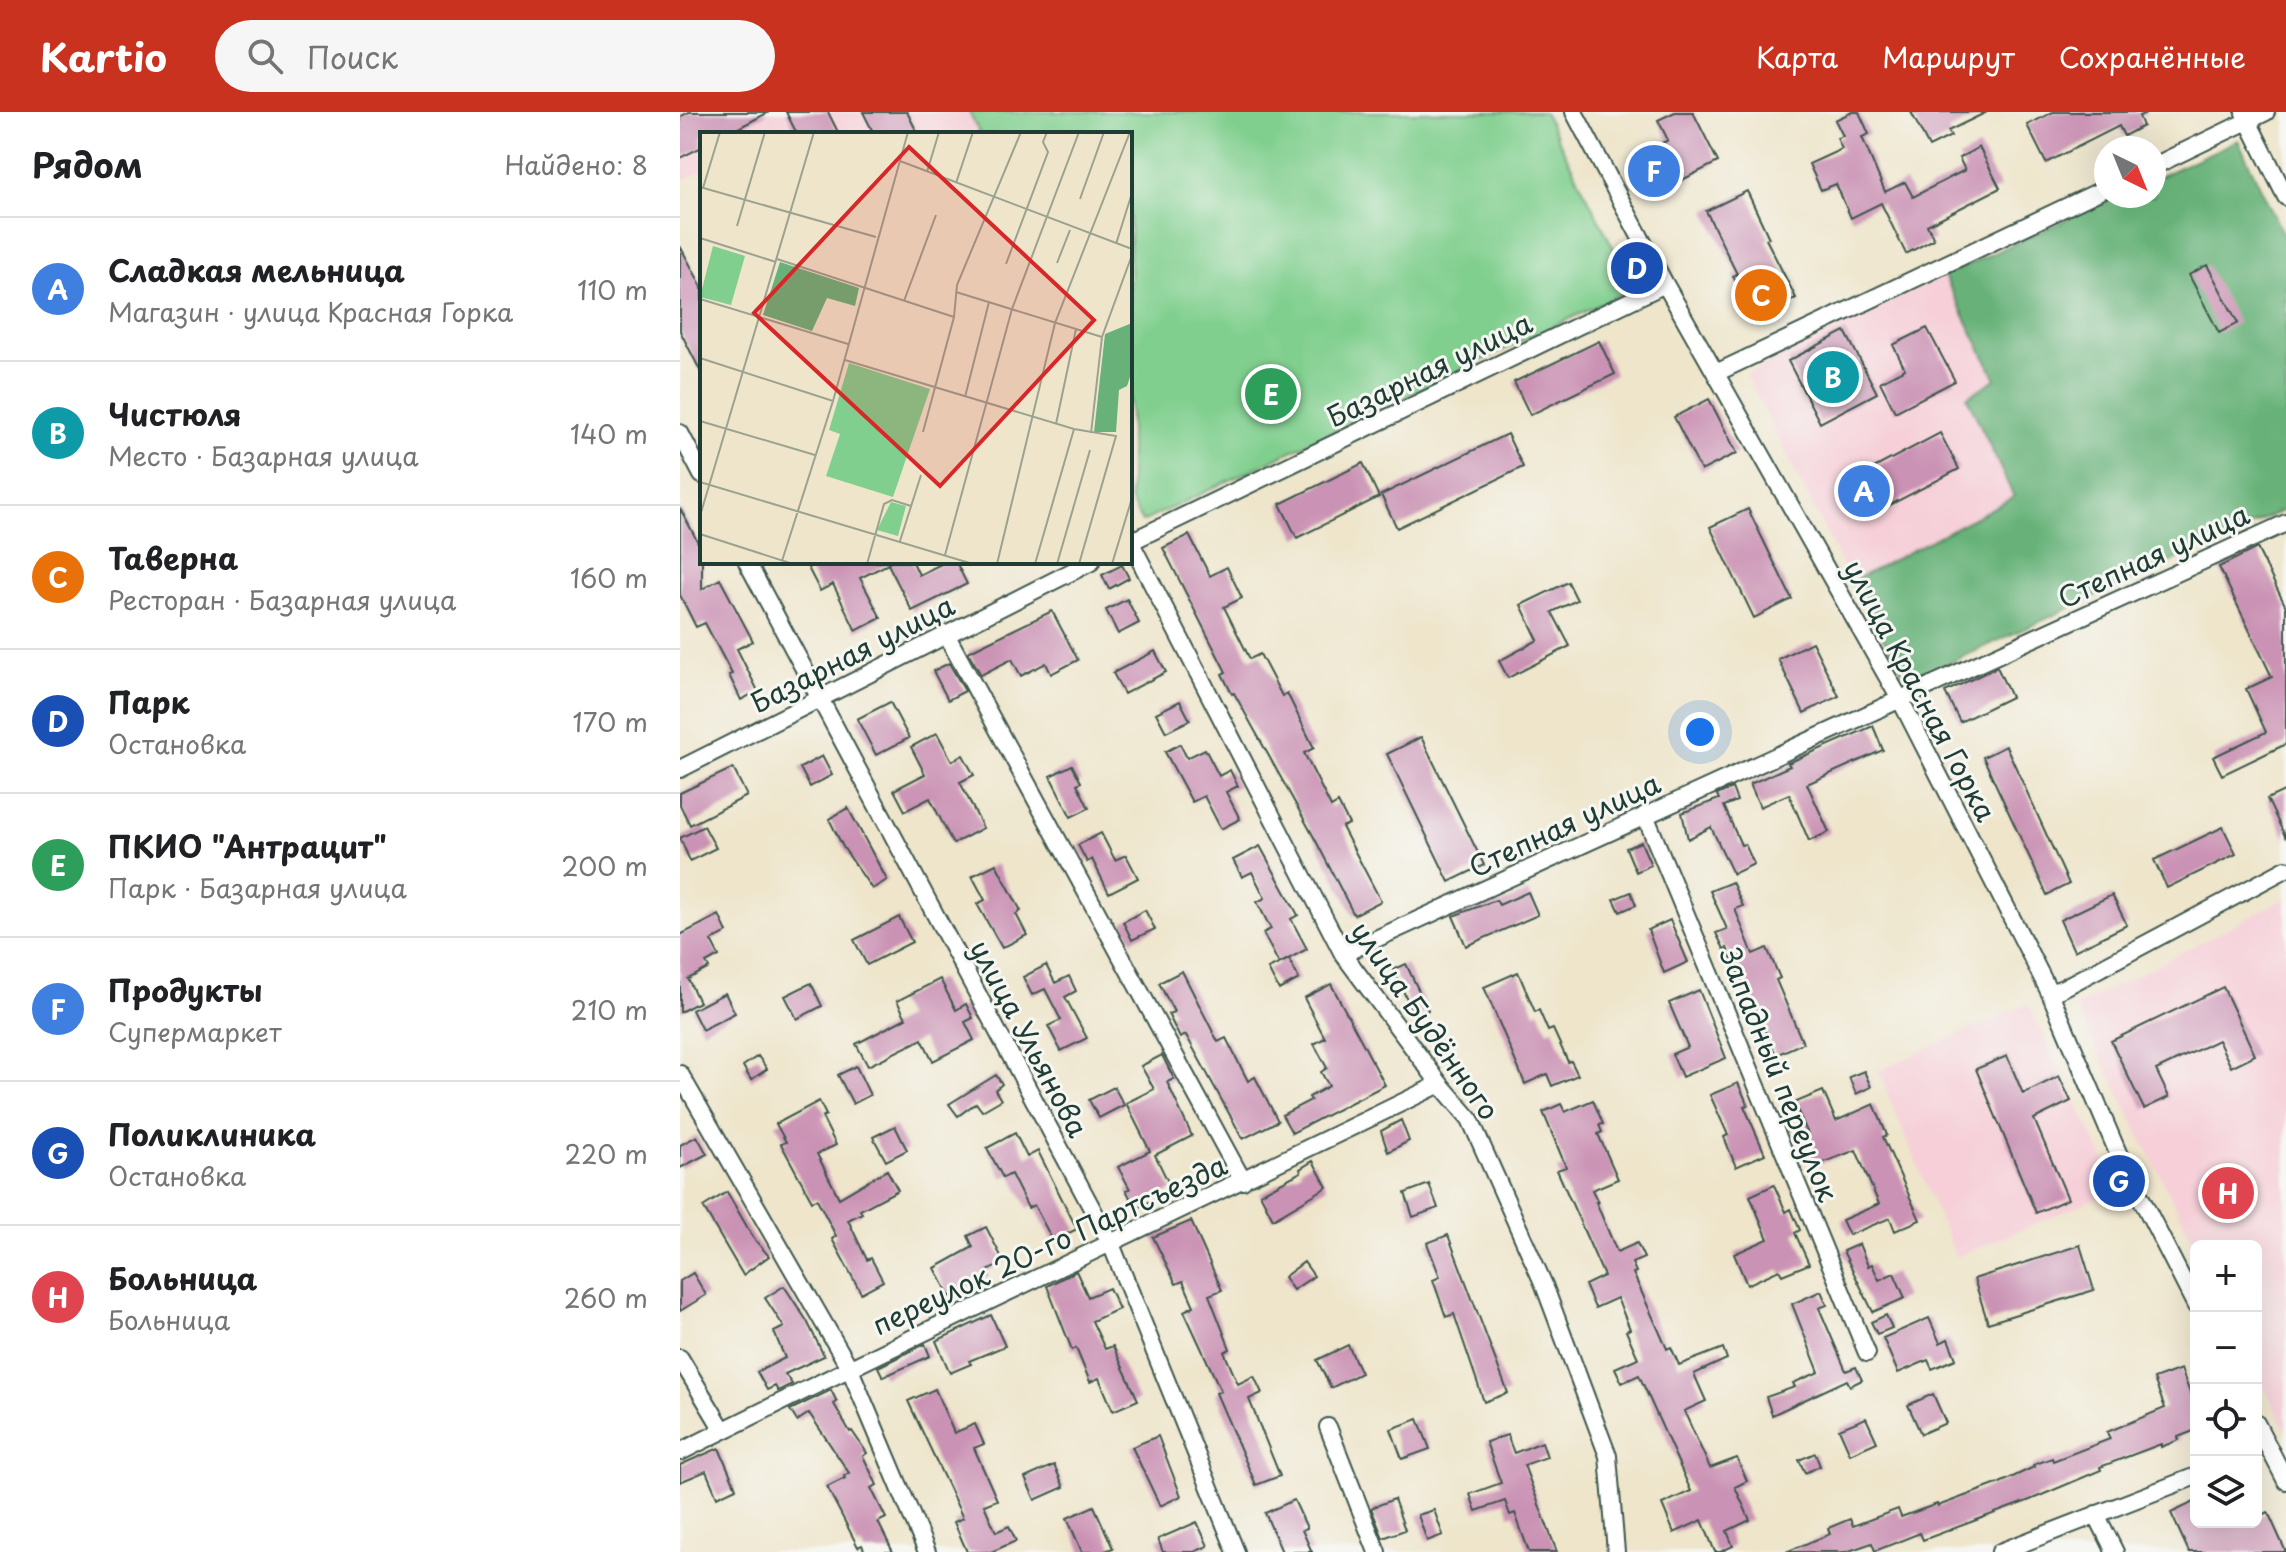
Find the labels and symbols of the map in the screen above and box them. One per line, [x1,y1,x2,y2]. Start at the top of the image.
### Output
inset map [700,132,1132,564]
north arrow [2094,136,2166,208]
pin: F [1628,141,1680,201]
pin: D [1611,238,1663,298]
pin: C [1735,265,1787,325]
street label: Базарная улица [1319,300,1539,437]
pin: B [1807,347,1859,407]
pin: E [1245,364,1297,424]
pin: A [1838,461,1890,521]
street label: Степная улица [2050,492,2256,618]
street label: улица Красная Горка [1834,551,2009,829]
street label: Базарная улица [743,583,962,723]
your location [1680,712,1720,752]
street label: Степная улица [1461,761,1667,887]
street label: улица Будённого [1341,912,1511,1128]
street label: улица Ульянова [960,932,1100,1145]
street label: Западный переулок [1709,940,1851,1208]
street label: переулок 20-го Партсъезда [864,1142,1234,1345]
pin: G [2093,1151,2145,1211]
pin: H [2202,1163,2254,1223]

